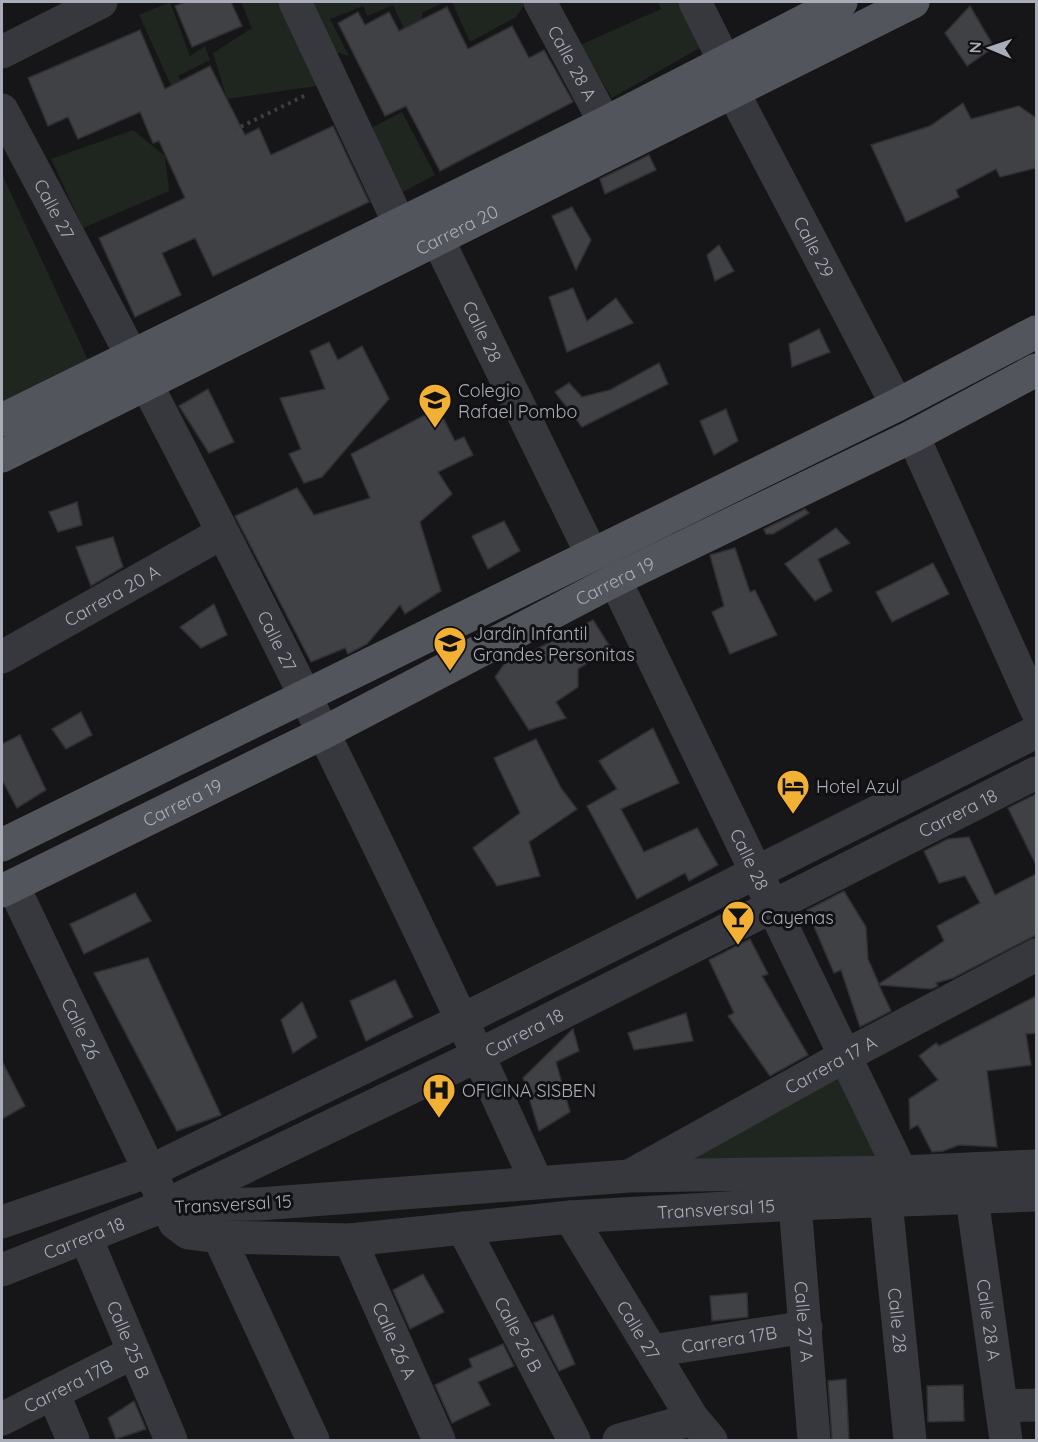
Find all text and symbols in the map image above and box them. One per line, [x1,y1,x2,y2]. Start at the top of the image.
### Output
north arrow [960,18,1020,78]
street label: Calle 28 A [543,21,602,105]
text: N [965,41,985,54]
street label: Calle 27 [29,175,80,243]
street label: Carrera 20 [411,199,502,260]
street label: Calle 29 [789,212,840,281]
street label: Calle 28 [458,297,507,366]
place label: Colegio Rafael Pombo [458,379,577,423]
school or university icon: Colegio Rafael Pombo [417,382,453,429]
street label: Carrera 19 [571,551,658,610]
street label: Carrera 20 A [60,559,164,631]
street label: Calle 27 [253,607,302,675]
place label: Jardín Infantil Grandes Personitas [473,622,635,666]
school or university icon: Jardín Infantil Grandes Personitas [432,625,468,672]
hotel icon: Hotel Azul [775,768,811,815]
street label: Carrera 19 [139,773,226,831]
place label: Hotel Azul [816,775,900,798]
street label: Carrera 18 [914,783,1001,842]
street label: Calle 28 [725,825,774,894]
bar icon: Cayenas [720,899,756,946]
place label: Cayenas [761,906,834,929]
street label: Calle 26 [57,994,106,1063]
street label: Carrera 18 [481,1003,567,1062]
street label: Carrera 17 A [781,1030,881,1099]
hospital icon: OFICINA SISBEN [421,1072,457,1119]
place label: OFICINA SISBEN [462,1079,596,1102]
street label: Transversal 15 [174,1189,292,1219]
street label: Transversal 15 [656,1194,775,1223]
street label: Carrera 18 [40,1211,128,1264]
street label: Calle 28 A [972,1278,1006,1362]
street label: Calle 27 A [790,1280,819,1363]
street label: Calle 28 [883,1287,913,1354]
street label: Calle 26 B [489,1293,548,1376]
street label: Calle 27 [612,1296,665,1363]
street label: Calle 25 B [102,1297,155,1382]
street label: Calle 26 A [368,1298,422,1383]
street label: Carrera 17B [680,1320,779,1358]
street label: Carrera 17B [20,1353,116,1418]

